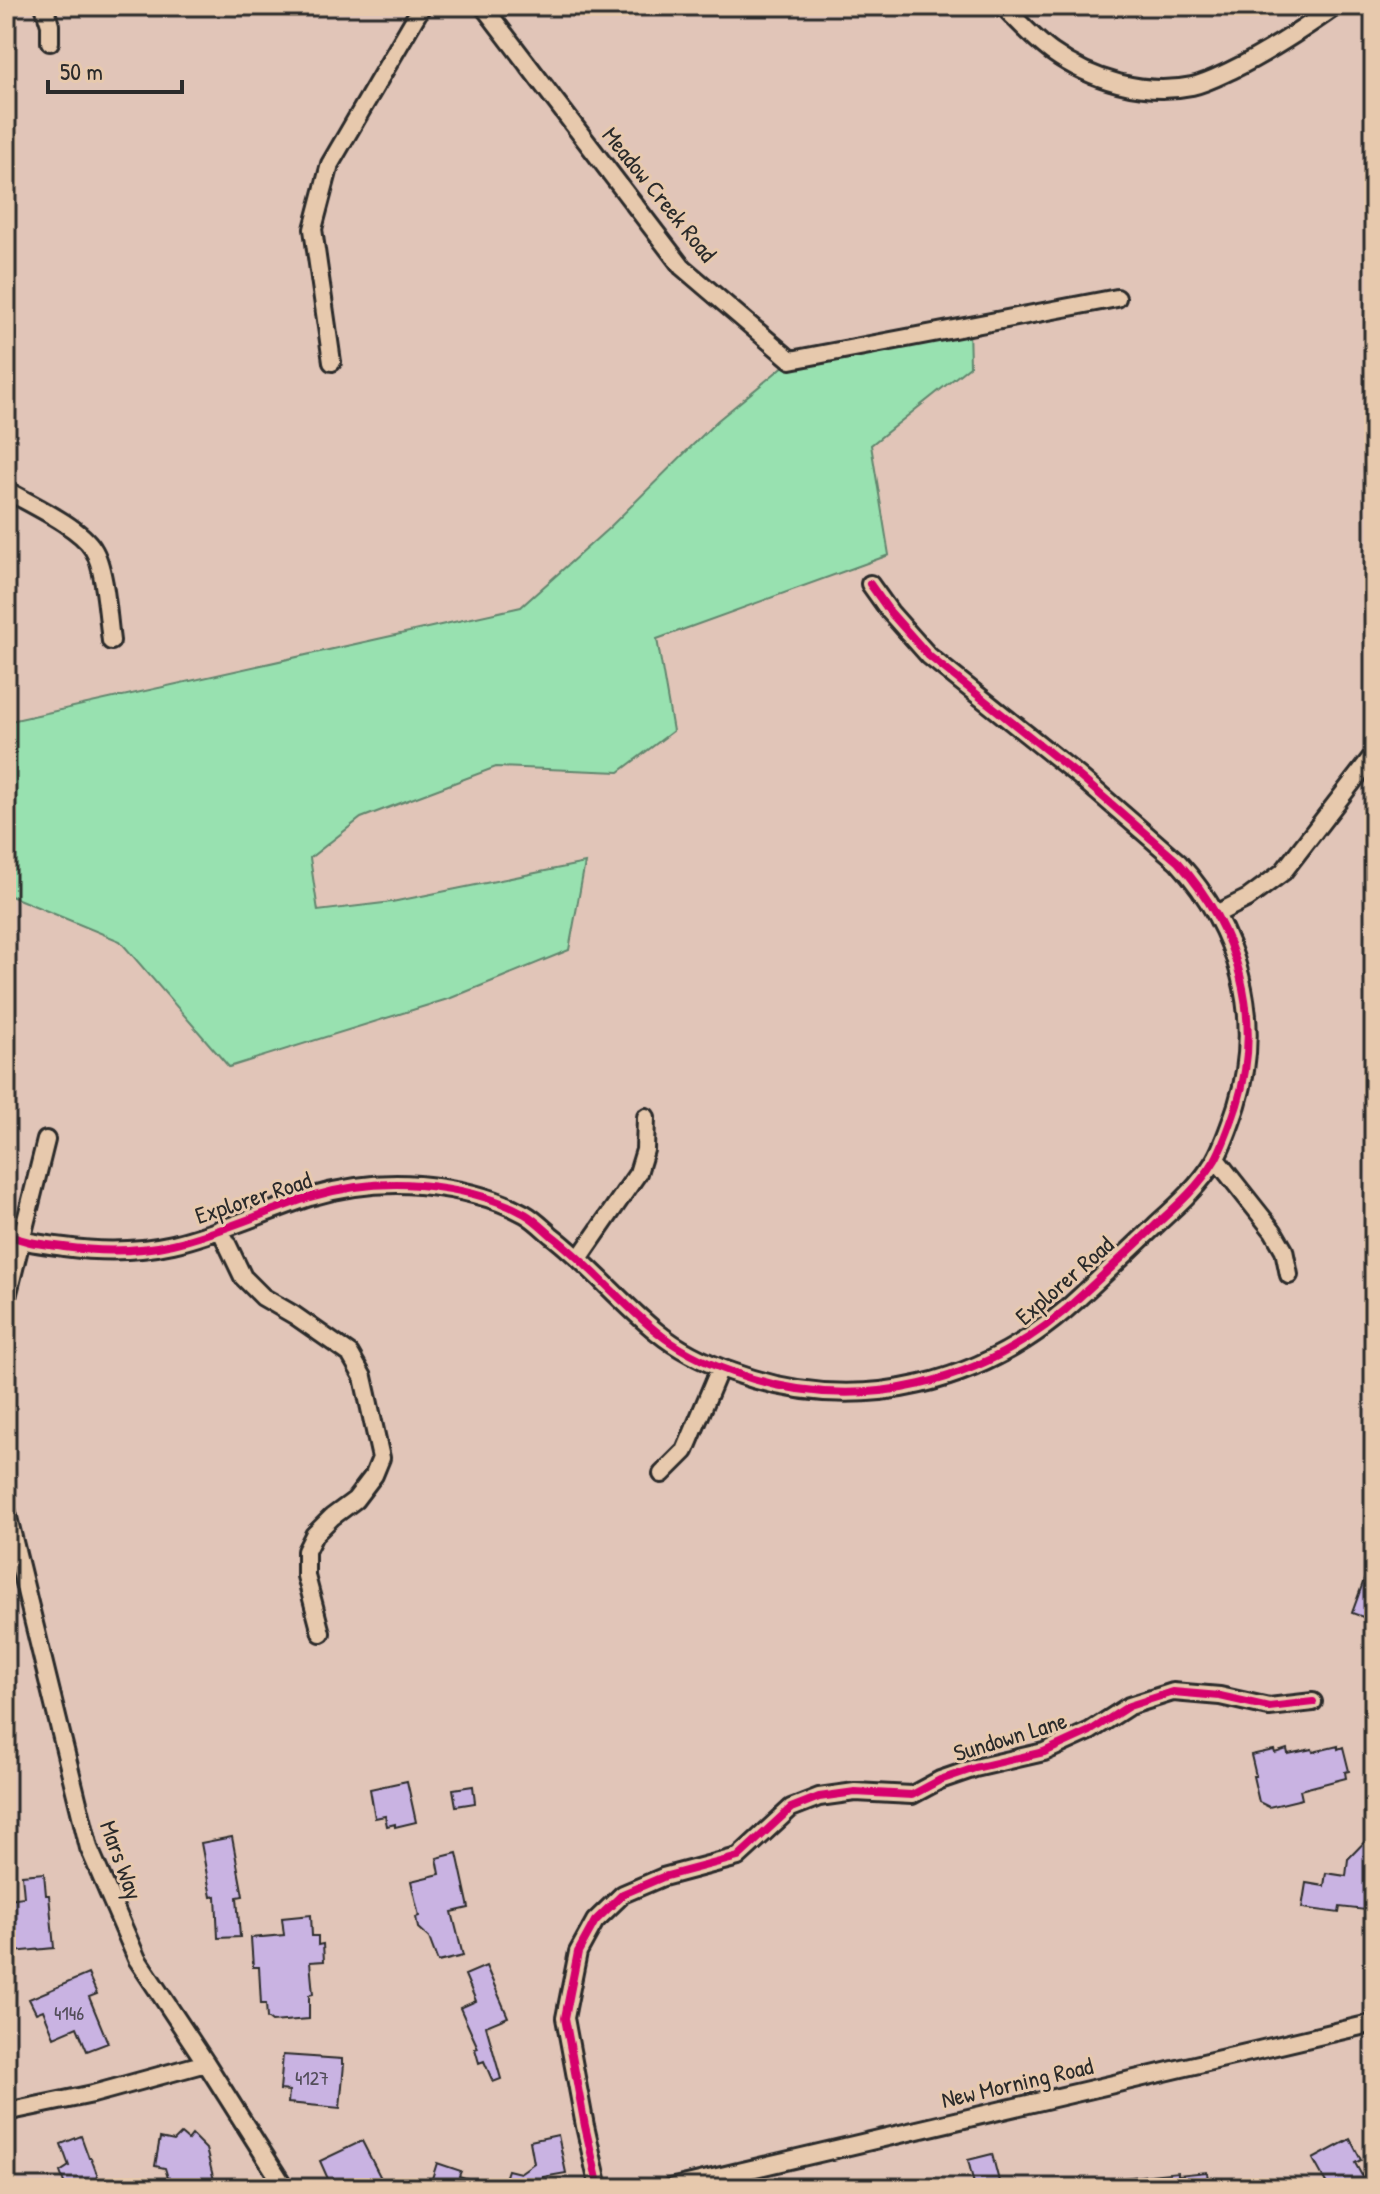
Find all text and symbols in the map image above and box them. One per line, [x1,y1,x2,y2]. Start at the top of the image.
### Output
scale bar [48,44,182,94]
text: 50 m [60,55,103,87]
street label: Meadow Creek Road [596,120,724,268]
street label: Explorer Road [191,1163,315,1231]
street label: Explorer Road [1008,1228,1120,1332]
street label: Sundown Lane [950,1704,1071,1768]
street label: Mars Way [93,1816,151,1904]
house number: 4146 [54,1999,84,2026]
street label: New Morning Road [938,2049,1096,2115]
house number: 4127 [295,2064,329,2091]

